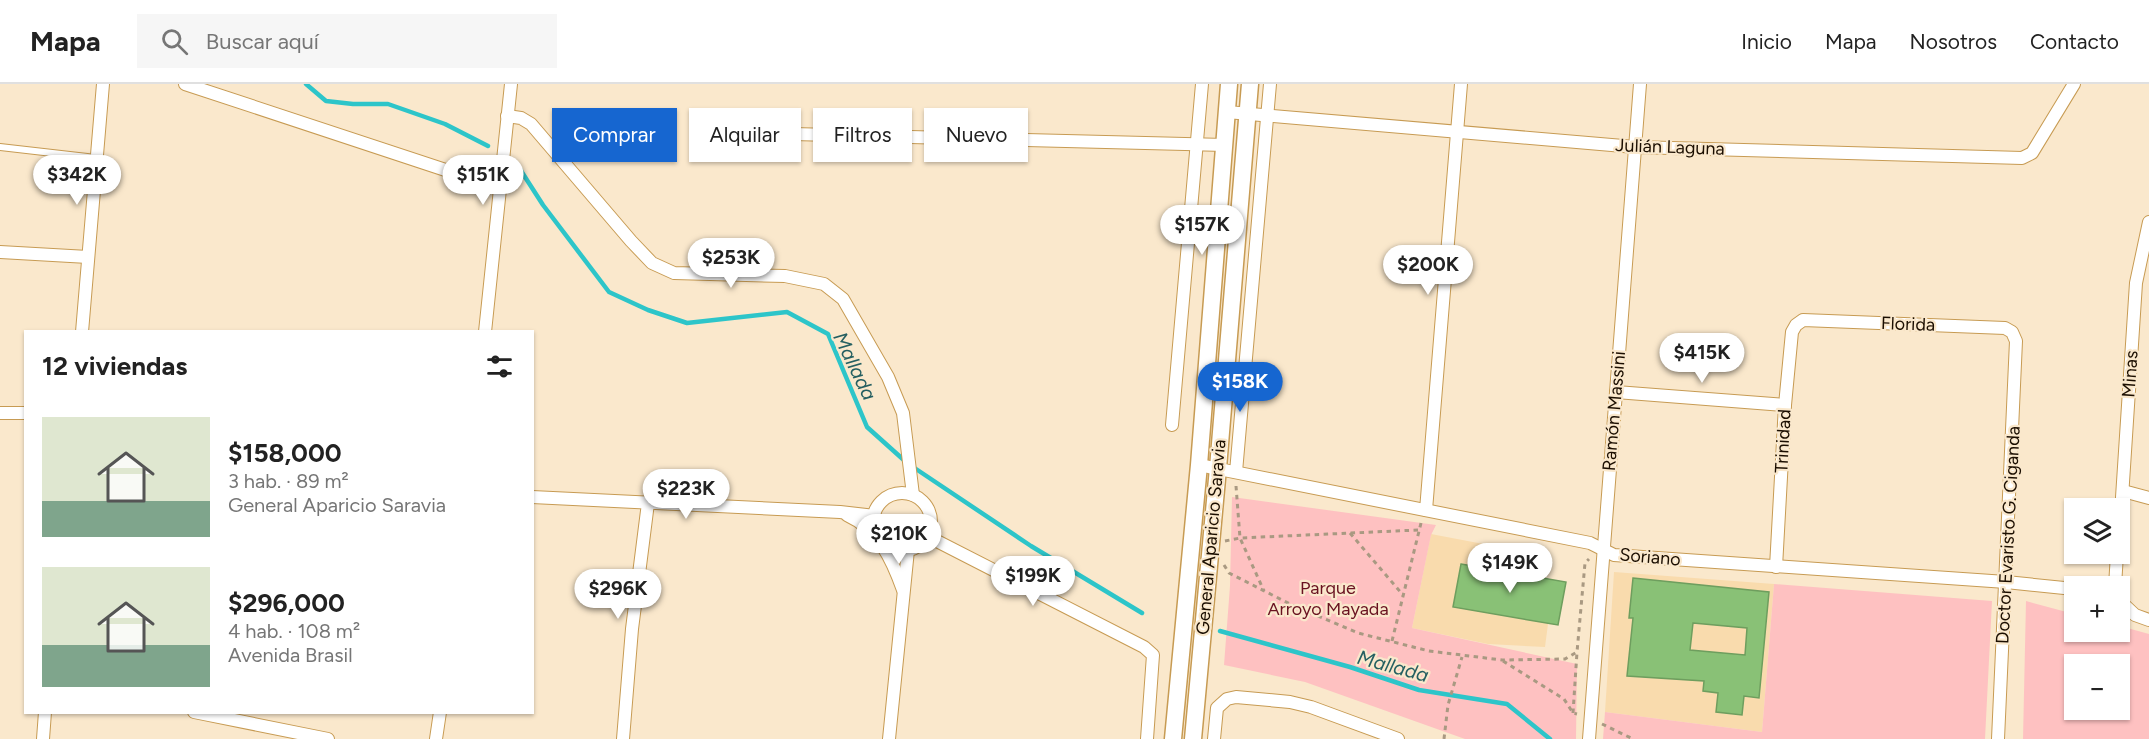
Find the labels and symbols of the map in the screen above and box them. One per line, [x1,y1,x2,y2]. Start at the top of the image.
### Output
street label: Julián Laguna [1615,134,1725,160]
pin: $342K [35,155,119,206]
pin: $151K [441,155,525,206]
pin: $157K [1160,205,1244,256]
pin: $253K [689,238,773,289]
pin: $200K [1386,245,1470,296]
street label: Florida [1881,312,1935,336]
water label: Mallada [828,328,882,404]
pin: $415K [1660,333,1744,384]
street label: Ramón Massini [1598,350,1630,472]
street label: Minas [2117,350,2143,398]
pin: $158K [1198,362,1282,413]
street label: Trinidad [1770,409,1796,473]
street label: Doctor Evaristo G. Ciganda [1991,426,2025,644]
street label: General Aparicio Saravia [1191,438,1231,636]
pin: $223K [644,469,728,520]
pin: $210K [857,514,941,565]
pin: $149K [1468,543,1552,594]
street label: Soriano [1618,543,1682,571]
pin: $199K [991,556,1075,607]
pin: $296K [576,569,660,620]
park label: Parque Arroyo Mayada [1267,577,1389,620]
water label: Mallada [1355,645,1431,687]

